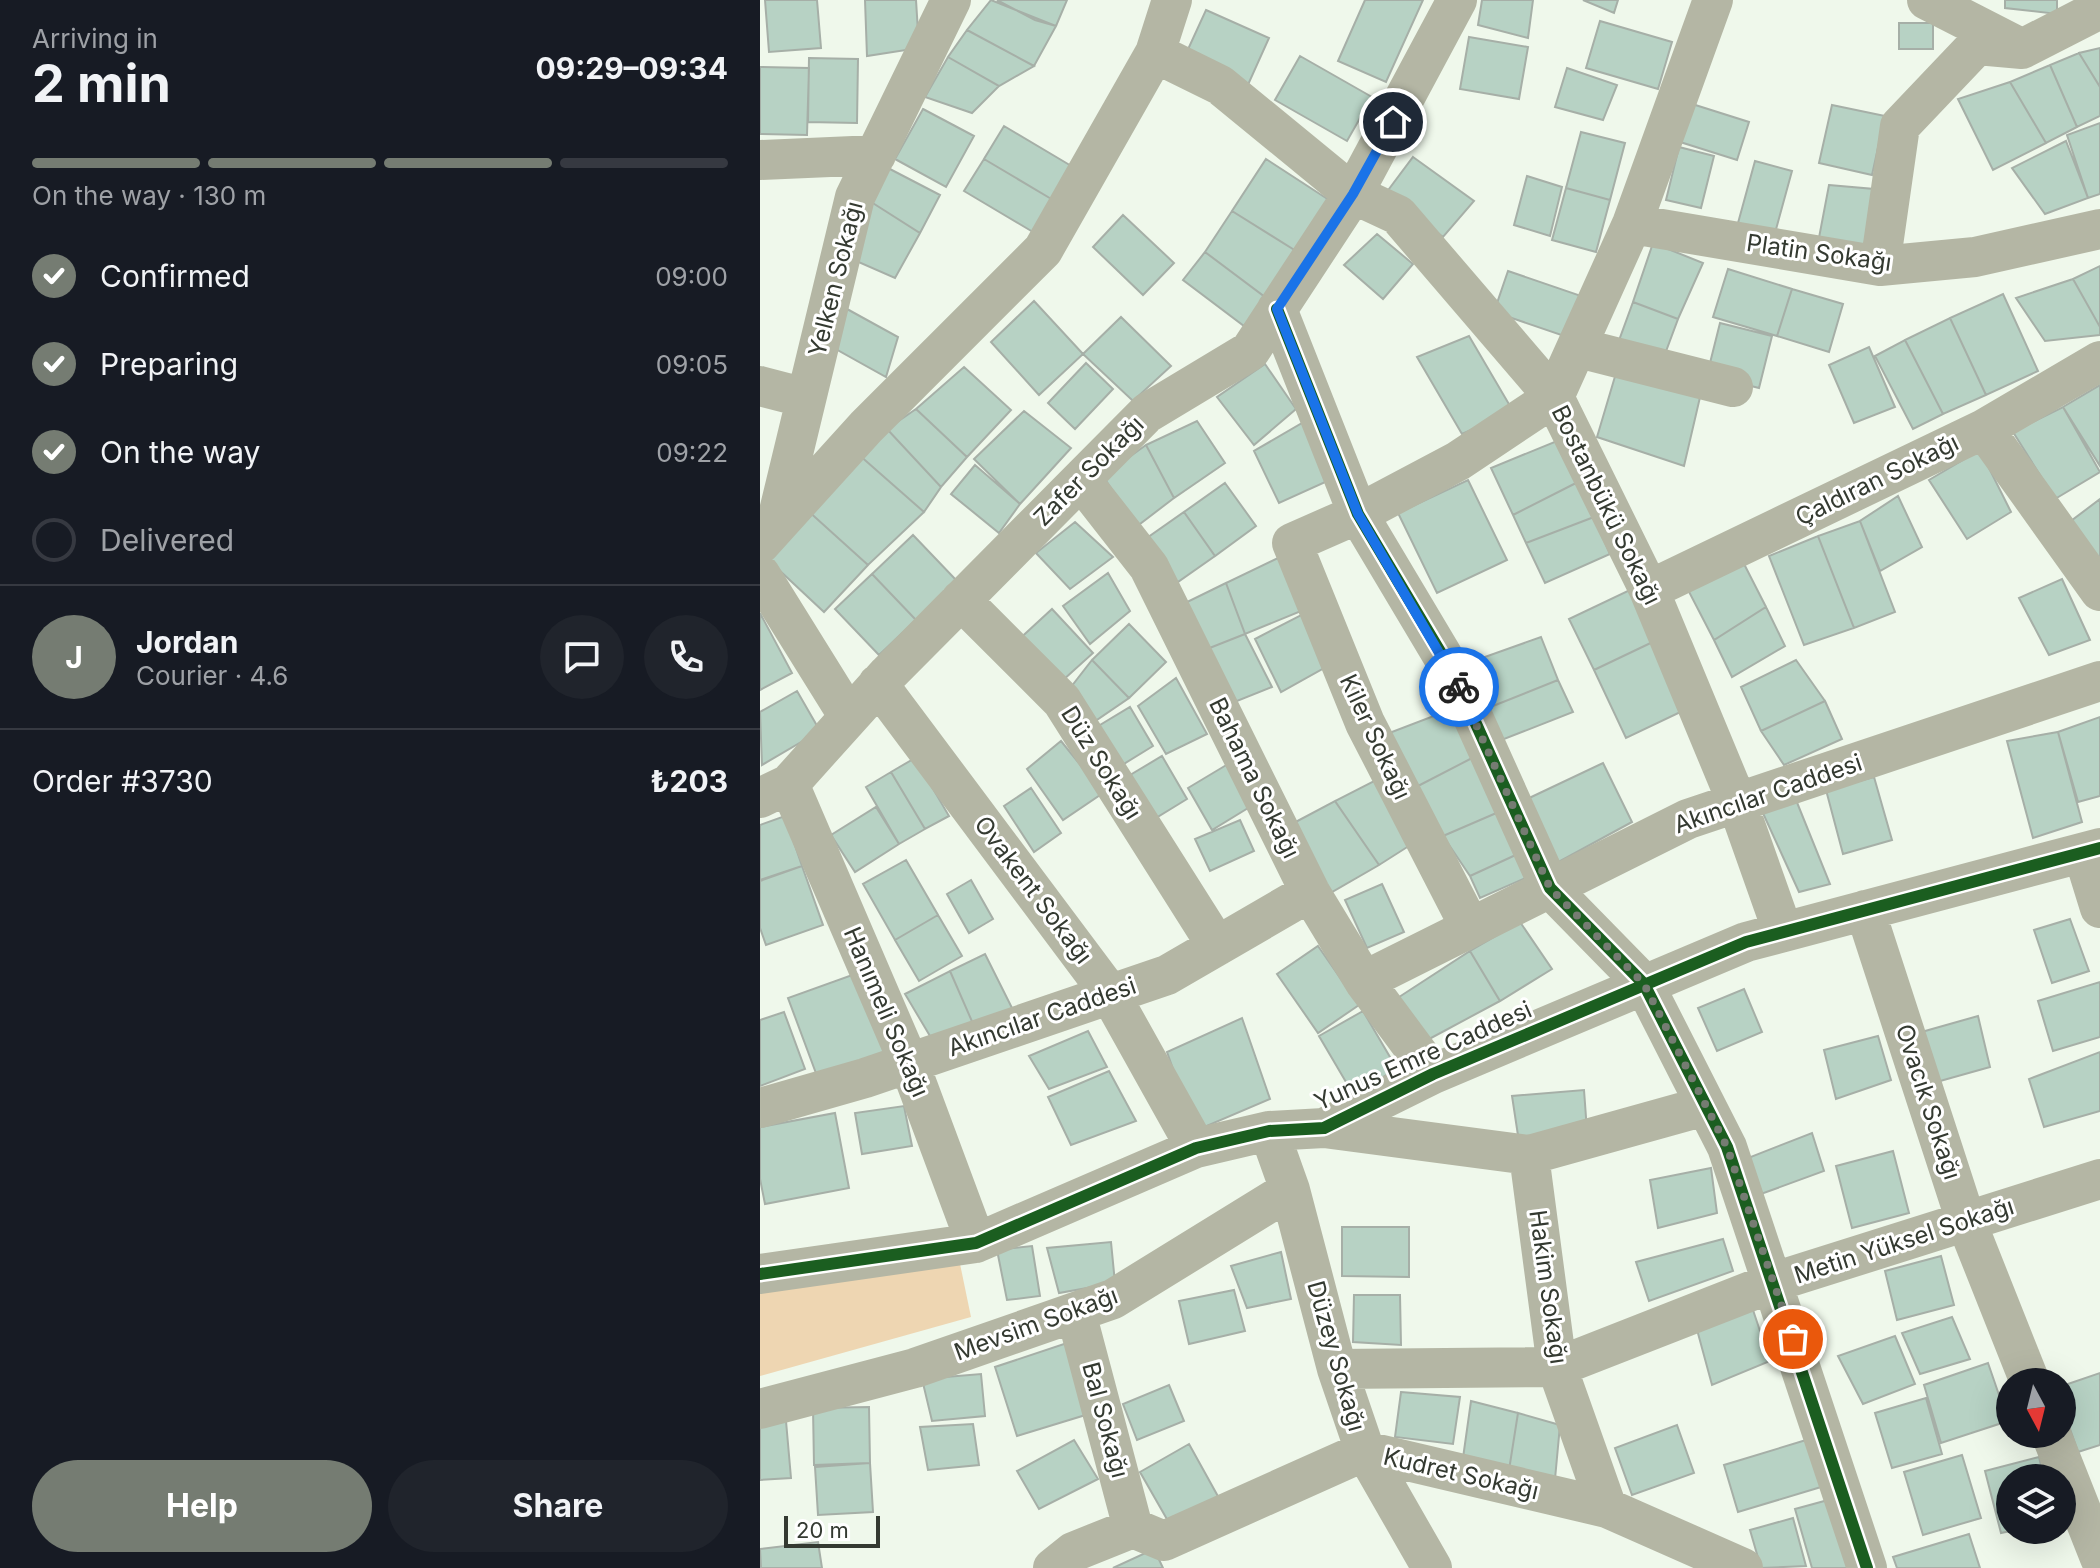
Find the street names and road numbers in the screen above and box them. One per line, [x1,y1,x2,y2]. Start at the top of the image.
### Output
street label: Yelken Sokağı [802,198,869,359]
street label: Platin Sokağı [1745,228,1893,277]
street label: Bostanbükü Sokağı [1546,400,1667,609]
street label: Zafer Sokağı [1028,410,1150,532]
street label: Çaldıran Sokağı [1791,428,1963,532]
street label: Kiler Sokağı [1334,670,1417,804]
street label: Bahama Sokağı [1203,693,1306,863]
street label: Düz Sokağı [1055,701,1148,825]
street label: Akıncılar Caddesi [1670,748,1866,839]
street label: Ovakent Sokağı [968,810,1098,969]
street label: Hanımeli Sokağı [838,923,935,1101]
street label: Akıncılar Caddesi [944,971,1140,1062]
street label: Yunus Emre Caddesi [1310,994,1536,1117]
street label: Ovacık Sokağı [1890,1021,1967,1183]
street label: Metin Yüksel Sokağı [1790,1191,2017,1290]
street label: Hakim Sokağı [1523,1208,1574,1366]
street label: Düzey Sokağı [1301,1277,1372,1434]
street label: Mevsim Sokağı [950,1281,1122,1367]
street label: Bal Sokağı [1076,1359,1135,1481]
street label: Kudret Sokağı [1381,1442,1542,1505]

